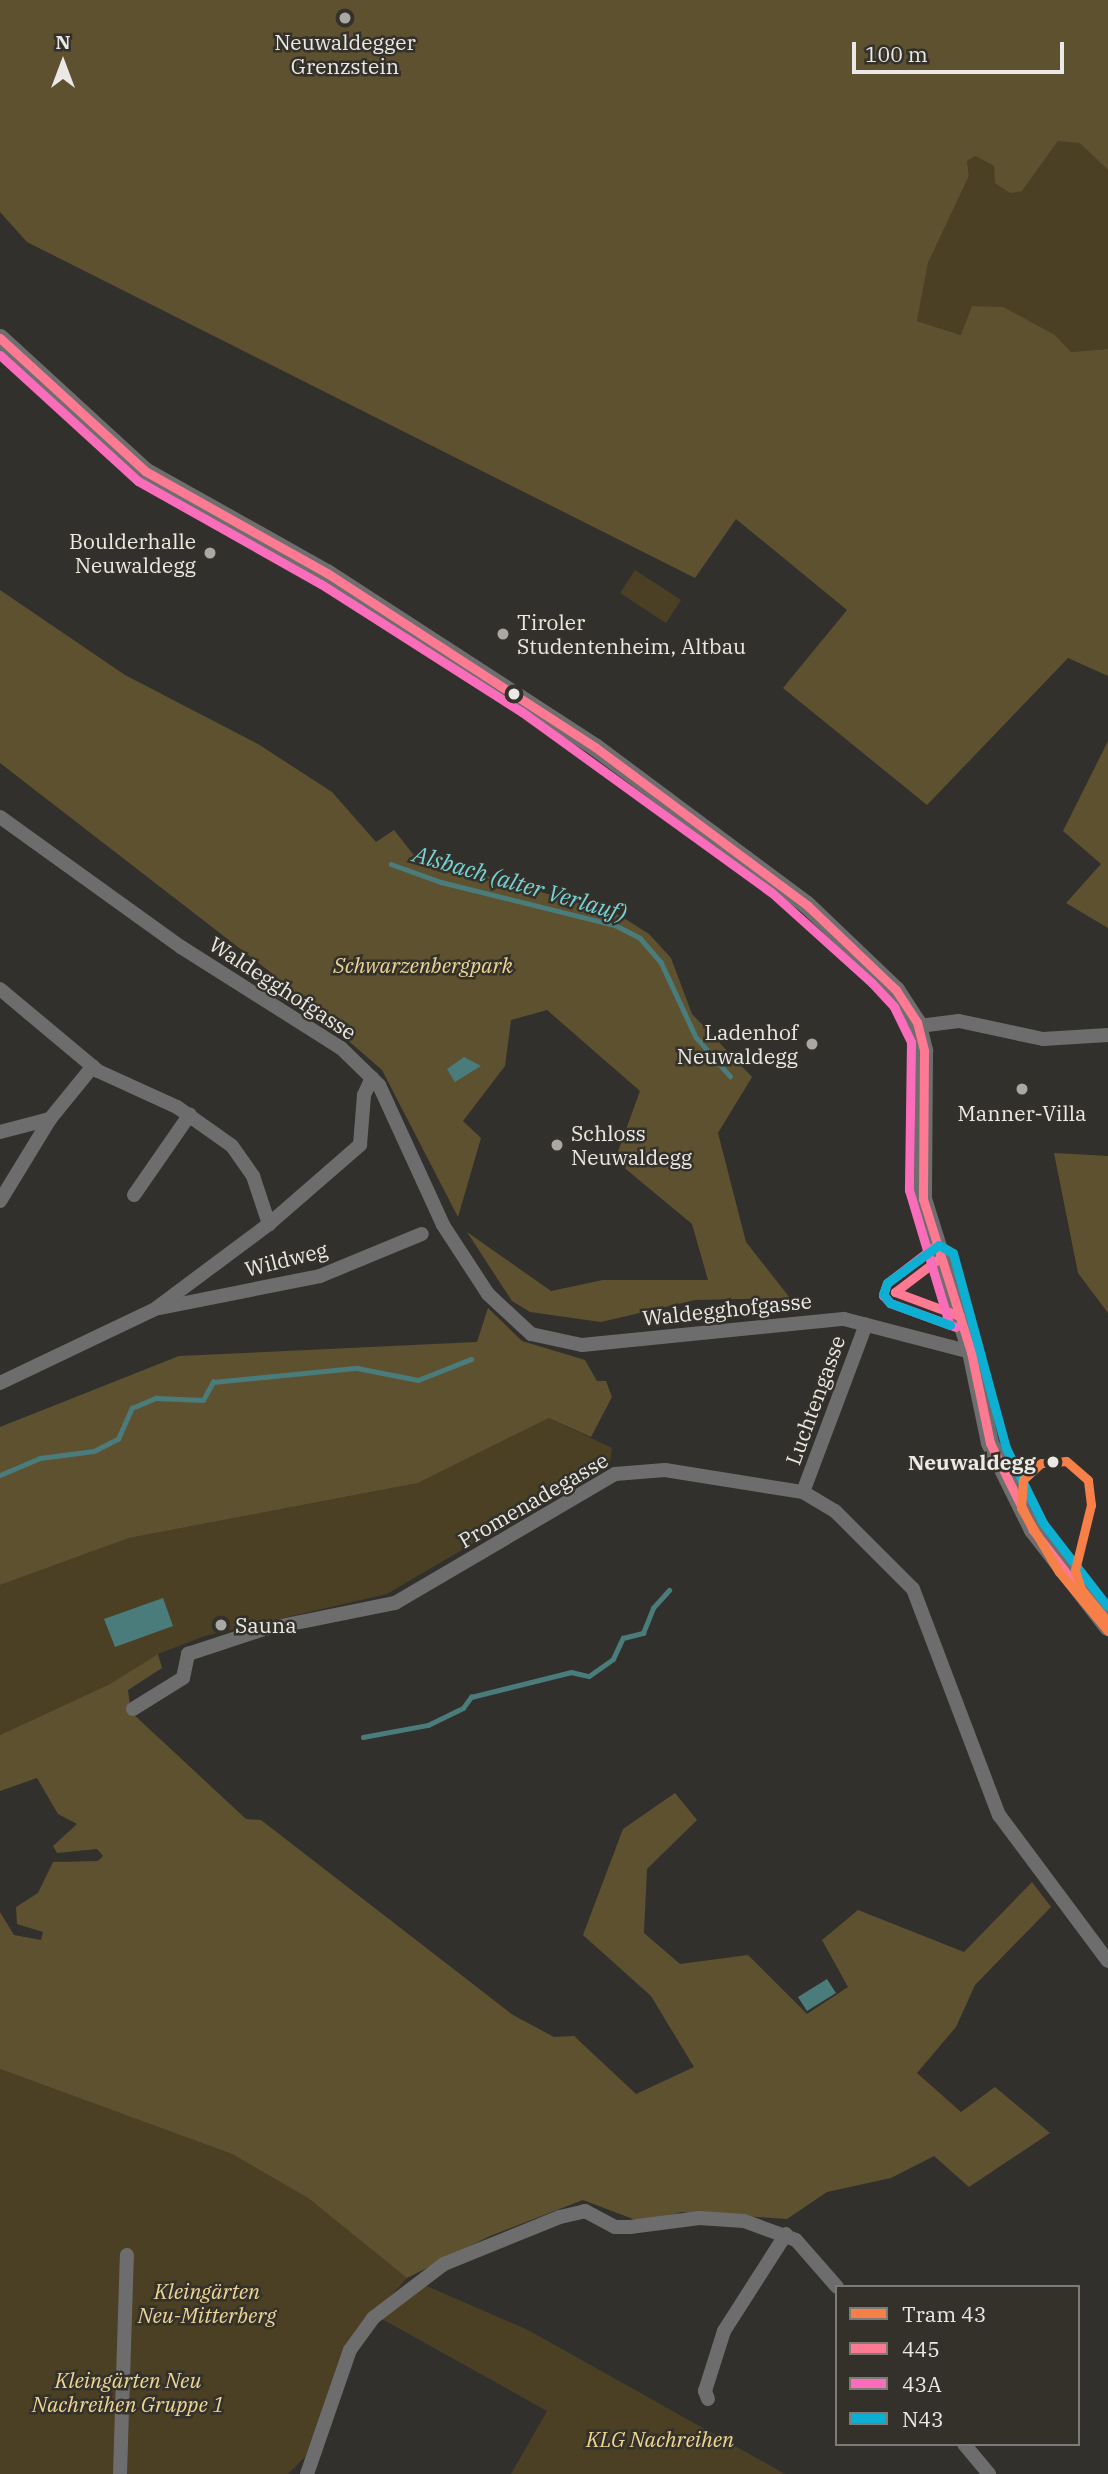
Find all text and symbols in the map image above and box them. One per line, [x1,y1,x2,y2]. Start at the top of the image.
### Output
marker: Neuwaldegger Grenzstein [337,10,353,26]
north arrow [28,28,98,98]
scale bar [856,28,1068,72]
place label: Neuwaldegger Grenzstein [274,29,416,79]
text: N [55,30,71,54]
text: 100 m [865,40,928,68]
place label: Boulderhalle Neuwaldegg [69,528,196,578]
marker: Boulderhalle Neuwaldegg [202,545,218,561]
place label: Tiroler Studentenheim, Altbau [517,609,746,659]
marker: Tiroler Studentenheim, Altbau [495,626,511,642]
unlabelled marker [507,687,521,701]
water label: Alsbach (alter Verlauf) [410,839,630,927]
street label: Waldegghofgasse [205,931,361,1045]
park label: Schwarzenbergpark [333,952,513,978]
place label: Ladenhof Neuwaldegg [677,1019,798,1069]
marker: Ladenhof Neuwaldegg [804,1036,820,1052]
marker: Manner-Villa [1014,1081,1030,1097]
place label: Manner-Villa [958,1100,1086,1126]
place label: Schloss Neuwaldegg [571,1120,692,1170]
marker: Schloss Neuwaldegg [549,1137,565,1153]
street label: Wildweg [242,1237,330,1281]
street label: Waldegghofgasse [641,1288,813,1330]
street label: Luchtengasse [780,1332,850,1468]
street label: Promenadegasse [454,1447,612,1553]
place label: Neuwaldegg [908,1449,1036,1475]
marker: Neuwaldegg [1042,1451,1064,1473]
place label: Sauna [235,1612,297,1638]
marker: Sauna [213,1617,229,1633]
park label: Kleingärten Neu-Mitterberg [138,2278,276,2328]
legend [835,2285,1080,2446]
text: Tram 43 [902,2300,986,2328]
text: 445 [902,2335,940,2363]
park label: Kleingärten Neu Nachreihen Gruppe 1 [32,2367,224,2417]
text: 43A [902,2370,942,2398]
text: N43 [902,2405,944,2433]
park label: KLG Nachreihen [586,2426,734,2452]

